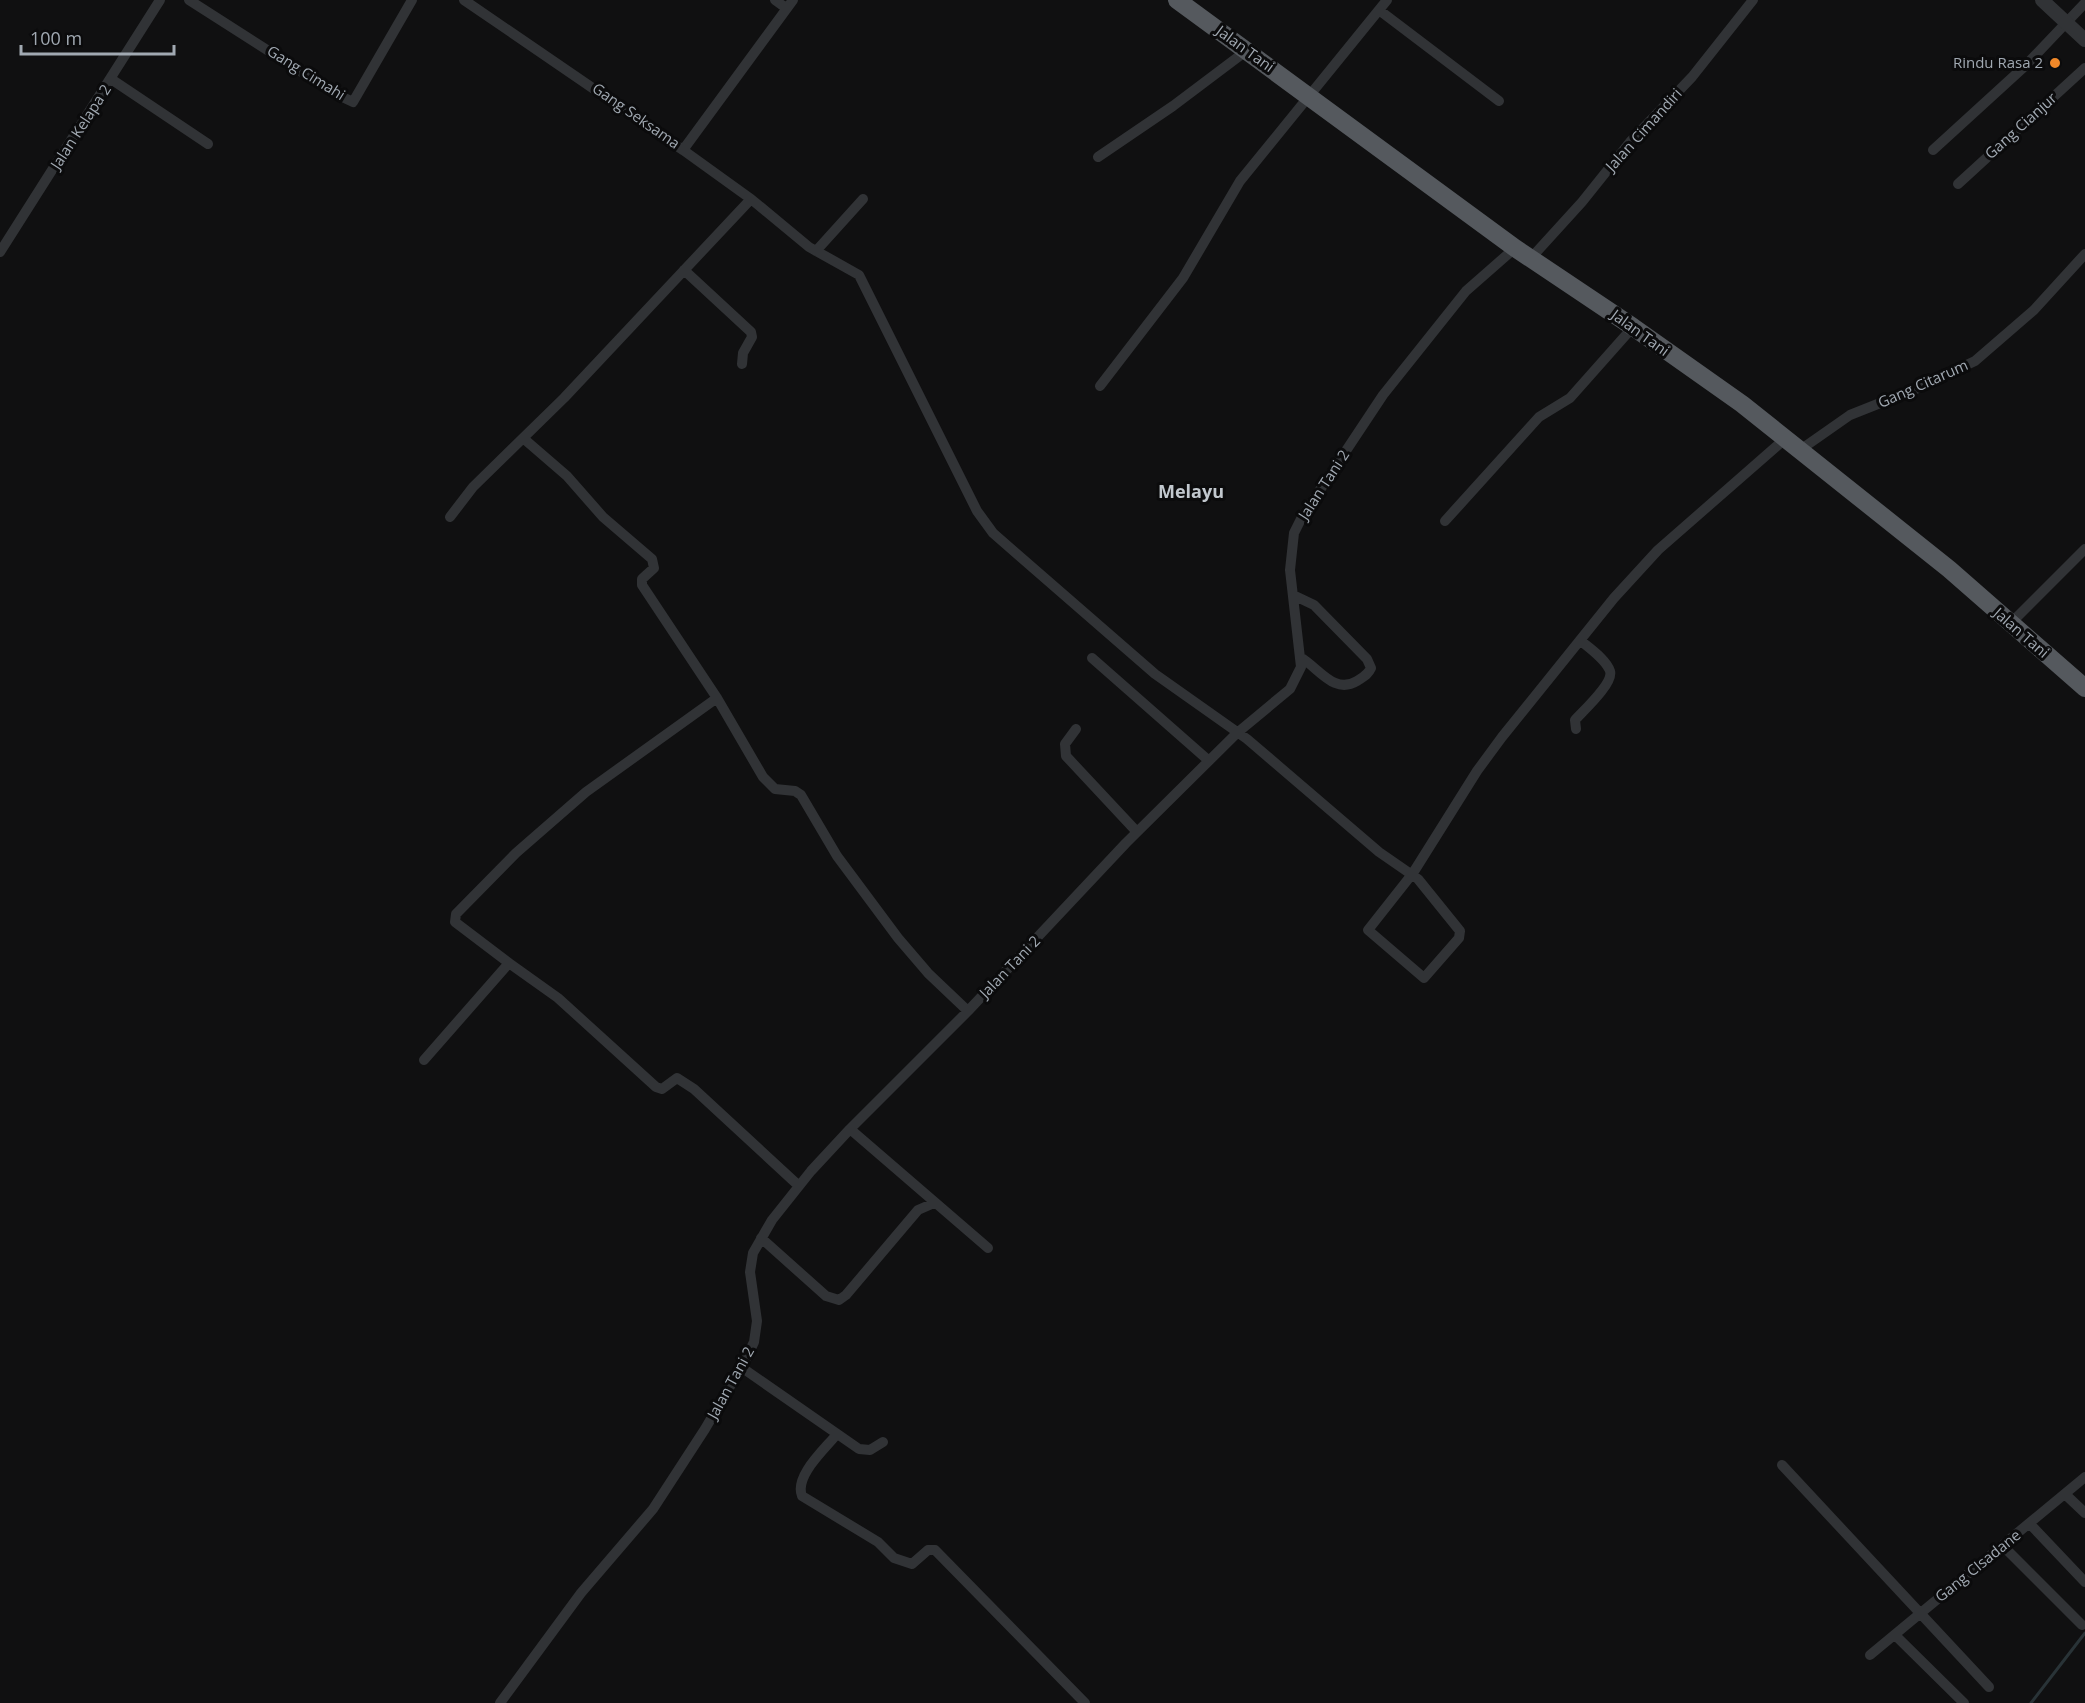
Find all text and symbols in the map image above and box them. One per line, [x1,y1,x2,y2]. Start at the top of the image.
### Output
scale bar [21,18,174,56]
street label: Jalan Tani [1211,19,1279,76]
text: 100 m [30,26,82,50]
street label: Gang Cimahi [264,40,350,104]
place label: Rindu Rasa 2 [1953,52,2043,72]
marker: Rindu Rasa 2 [2048,56,2062,70]
street label: Gang Seksama [589,78,684,153]
street label: Jalan Kelapa 2 [44,80,115,174]
street label: Jalan Cimandiri [1599,84,1686,177]
street label: Gang Cianjur [1980,88,2061,163]
street label: Jalan Tani [1606,303,1674,360]
street label: Gang Citarum [1874,354,1971,412]
street label: Jalan Tani 2 [1292,446,1353,525]
district label: Melayu [1158,479,1224,503]
street label: Jalan Tani [1988,601,2054,662]
street label: Jalan Tani 2 [973,931,1044,1003]
street label: Jalan Tani 2 [701,1343,758,1424]
street label: Gang CIsadane [1930,1524,2024,1606]

